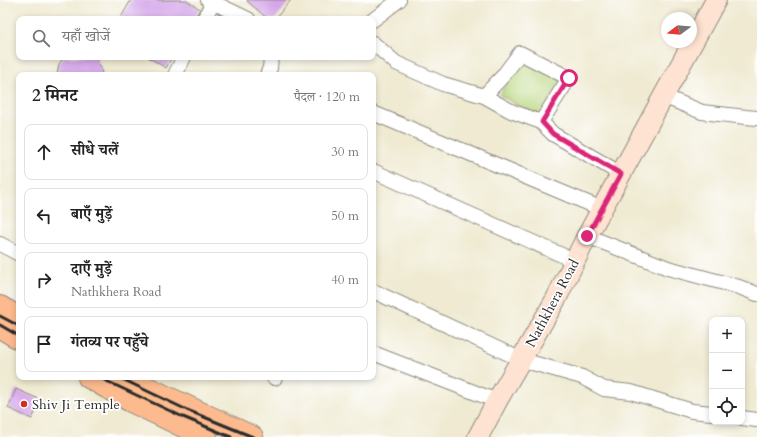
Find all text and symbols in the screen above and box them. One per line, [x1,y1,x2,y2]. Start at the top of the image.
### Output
north arrow [661,12,697,48]
search box [16,16,376,60]
text: यहाँ खोजें [62,26,110,46]
icon: search [30,27,52,49]
route start [560,69,578,87]
text: 2 मिनट [32,84,78,107]
text: पैदल · 120 m [294,88,360,106]
text: सीधे चलें [71,140,119,160]
icon: ahead [33,141,55,163]
text: 30 m [331,143,359,161]
text: बाएँ मुड़ें [71,204,112,224]
icon: left [33,205,55,227]
text: 50 m [331,207,359,225]
route end [578,227,596,245]
street label: Nathkhera Road [521,255,584,351]
text: दाएँ मुड़ें [71,259,112,279]
icon: right [33,269,55,291]
text: 40 m [331,271,359,289]
text: Nathkhera Road [71,283,161,301]
map controls [709,317,745,425]
button: + [709,317,745,353]
text: गंतव्य पर पहुँचे [71,332,148,352]
icon: arrive [33,333,55,355]
button: − [709,353,745,389]
button: locate [709,389,745,425]
place label: Shiv Ji Temple [32,395,120,414]
marker: Shiv Ji Temple [19,399,29,409]

